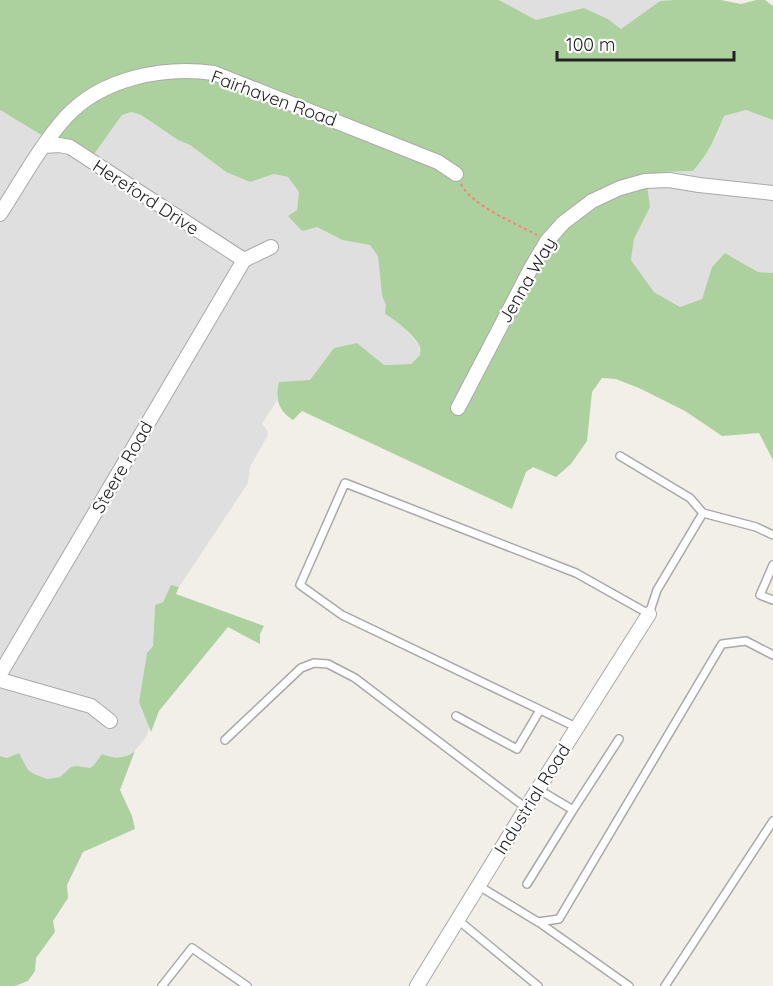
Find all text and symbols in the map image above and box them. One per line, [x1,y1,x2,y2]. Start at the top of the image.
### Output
scale bar [557,24,734,62]
text: 100 m [566,33,615,56]
street label: Fairhaven Road [208,65,340,131]
street label: Hereford Drive [88,154,204,240]
street label: Jenna Way [493,233,561,327]
street label: Steere Road [86,417,158,517]
street label: Industrial Road [489,739,575,859]

